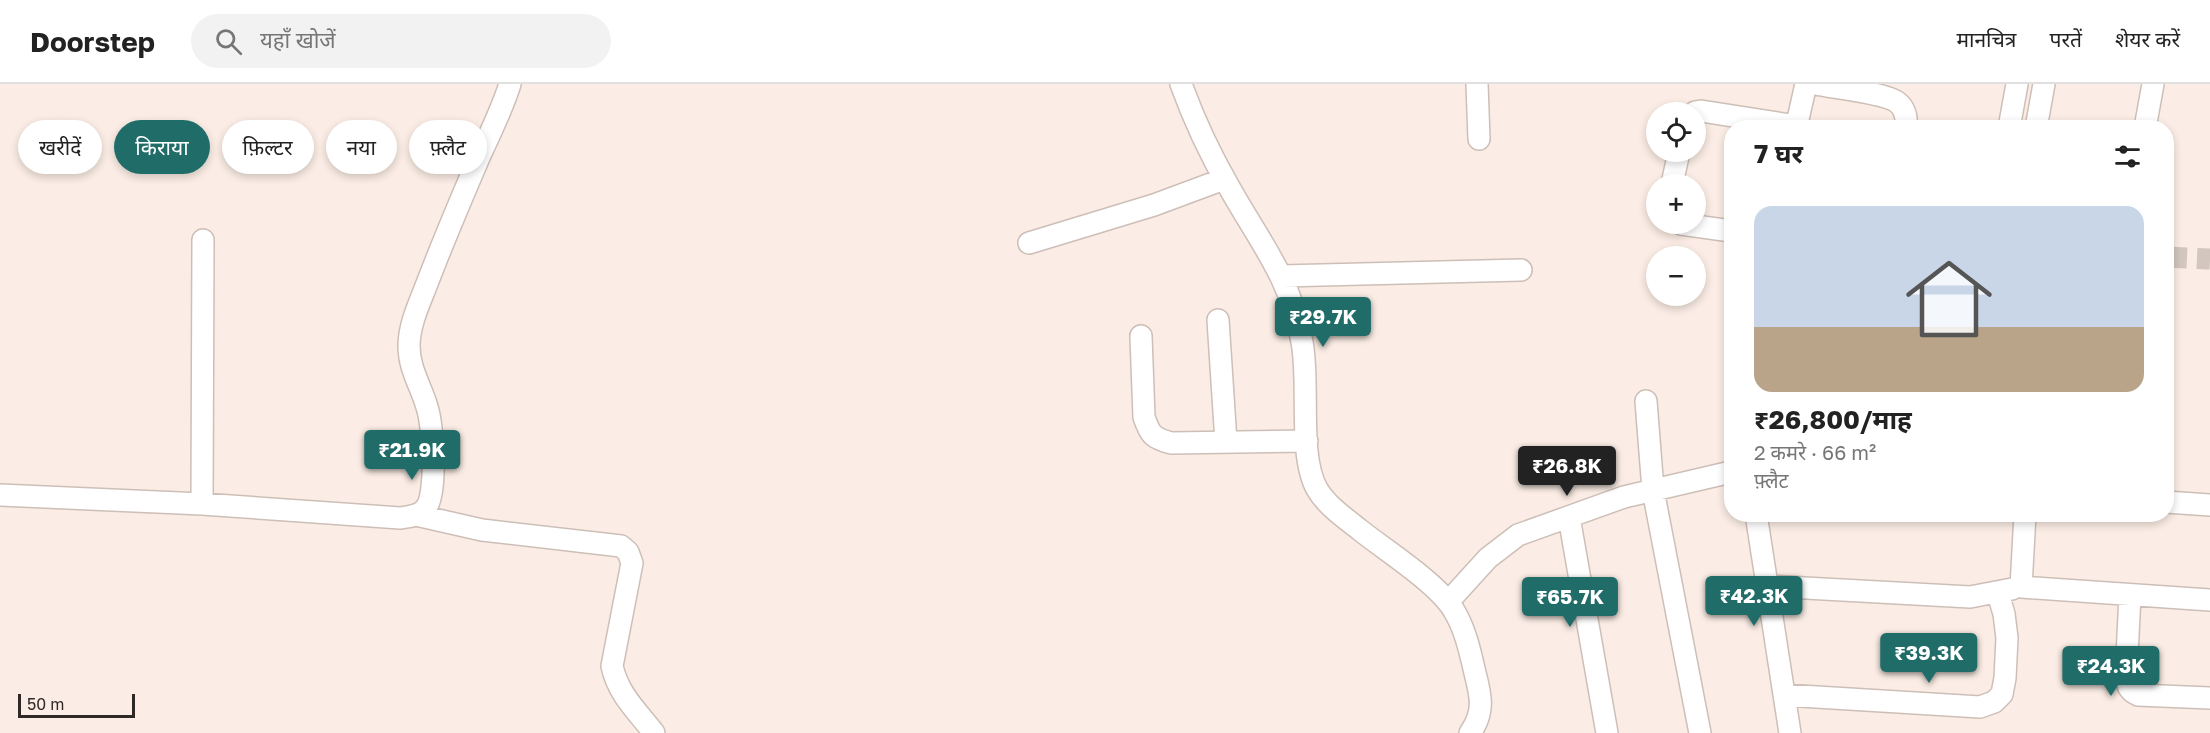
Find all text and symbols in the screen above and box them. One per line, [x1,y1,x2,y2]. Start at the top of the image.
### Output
search box [191,14,611,68]
text: Doorstep [30,25,155,58]
icon: search [212,25,245,58]
text: यहाँ खोजें [260,26,336,53]
text: मानचित्र [1956,26,2016,52]
text: परतें [2049,26,2082,52]
text: शेयर करें [2115,26,2180,52]
map controls [1646,102,1706,306]
button: locate [1646,102,1706,162]
chip: खरीदें [18,120,102,174]
chip: किराया [114,120,210,174]
chip: फ़िल्टर [222,120,314,174]
chip: नया [326,120,397,174]
chip: फ़्लैट [409,120,487,174]
text: 7 घर [1754,138,1803,169]
icon: filters [2111,140,2144,173]
button: + [1646,174,1706,234]
icon: home [1895,245,2003,353]
button: − [1646,246,1706,306]
pin: ₹29.7K [1274,297,1372,348]
text: ₹29.7K [1289,304,1357,328]
text: ₹26,800/माह [1754,404,1912,435]
pin: ₹21.9K [363,430,461,481]
text: ₹21.9K [378,437,446,461]
text: 2 कमरे · 66 m² [1754,440,1876,464]
pin: ₹26.8K [1518,446,1616,497]
text: ₹26.8K [1532,453,1602,477]
text: फ़्लैट [1754,468,1789,492]
pin: ₹42.3K [1705,576,1803,627]
pin: ₹65.7K [1521,577,1619,628]
text: ₹42.3K [1719,583,1789,607]
text: ₹65.7K [1536,584,1604,608]
pin: ₹39.3K [1880,633,1978,684]
text: ₹39.3K [1894,640,1964,664]
pin: ₹24.3K [2062,646,2160,697]
text: ₹24.3K [2076,653,2146,677]
scale bar [18,691,135,718]
text: 50 m [27,694,64,714]

